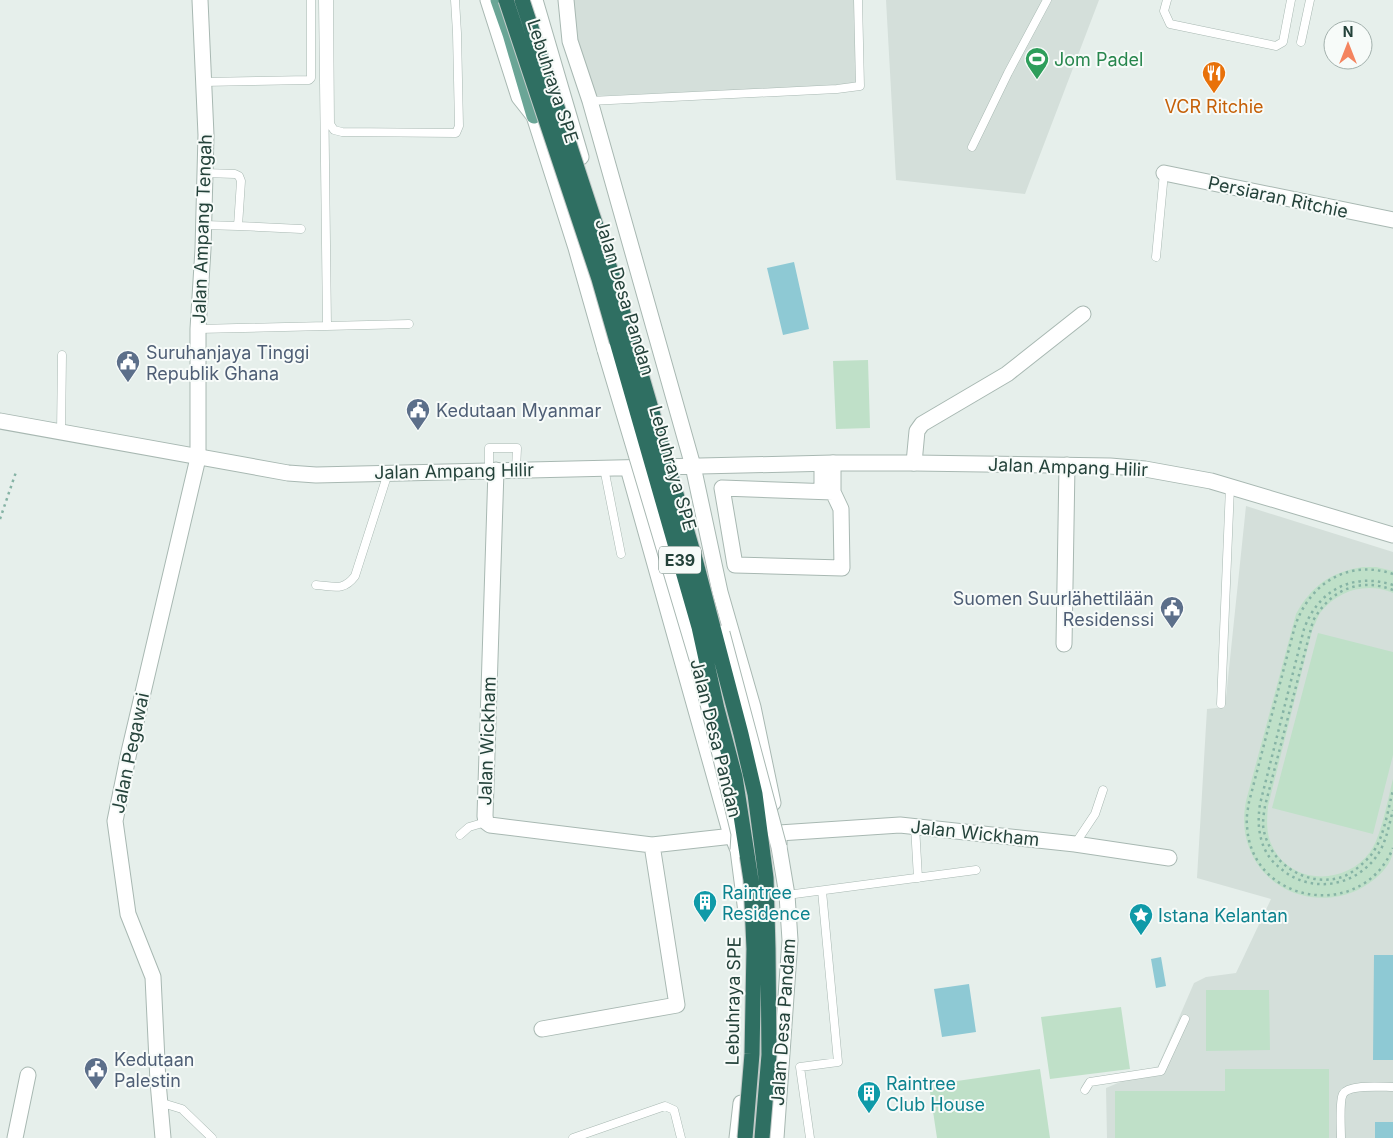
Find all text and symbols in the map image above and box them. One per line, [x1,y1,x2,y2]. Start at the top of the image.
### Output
street label: Lebuhraya SPE [523,17,583,145]
north arrow [1323,20,1373,70]
text: N [1343,23,1353,40]
sports icon: Jom Padel [1024,46,1050,80]
place label: Jom Padel [1054,49,1143,70]
restaurant icon: VCR Ritchie [1201,60,1227,94]
place label: VCR Ritchie [1164,96,1264,117]
street label: Jalan Ampang Tengah [188,134,216,324]
street label: Persiaran Ritchie [1206,172,1350,222]
street label: Jalan Desa Pandan [591,216,659,378]
place label: Suruhanjaya Tinggi Republik Ghana [146,342,309,384]
public building icon: Suruhanjaya Tinggi Republik Ghana [115,349,141,383]
public building icon: Kedutaan Myanmar [405,397,431,431]
place label: Kedutaan Myanmar [436,400,601,421]
street label: Lebuhraya SPE [645,403,701,533]
street label: Jalan Ampang Hilir [988,454,1149,480]
street label: Jalan Ampang Hilir [374,459,534,483]
road number: E39 [659,546,701,574]
place label: Suomen Suurlähettilään Residenssi [953,588,1154,630]
public building icon: Suomen Suurlähettilään Residenssi [1159,595,1185,629]
street label: Jalan Desa Pandan [686,657,746,819]
street label: Jalan Wickham [474,676,500,806]
street label: Jalan Pegawai [107,691,153,815]
street label: Jalan Wickham [910,816,1040,850]
place label: Raintree Residence [722,882,811,924]
building icon: Raintree Residence [692,889,718,923]
place icon: Istana Kelantan [1128,902,1154,936]
place label: Istana Kelantan [1158,905,1288,926]
street label: Lebuhraya SPE [721,936,745,1066]
street label: Jalan Desa Pandam [767,938,799,1106]
place label: Kedutaan Palestin [114,1049,194,1091]
public building icon: Kedutaan Palestin [83,1056,109,1090]
place label: Raintree Club House [886,1073,985,1115]
building icon: Raintree Club House [856,1080,882,1114]

